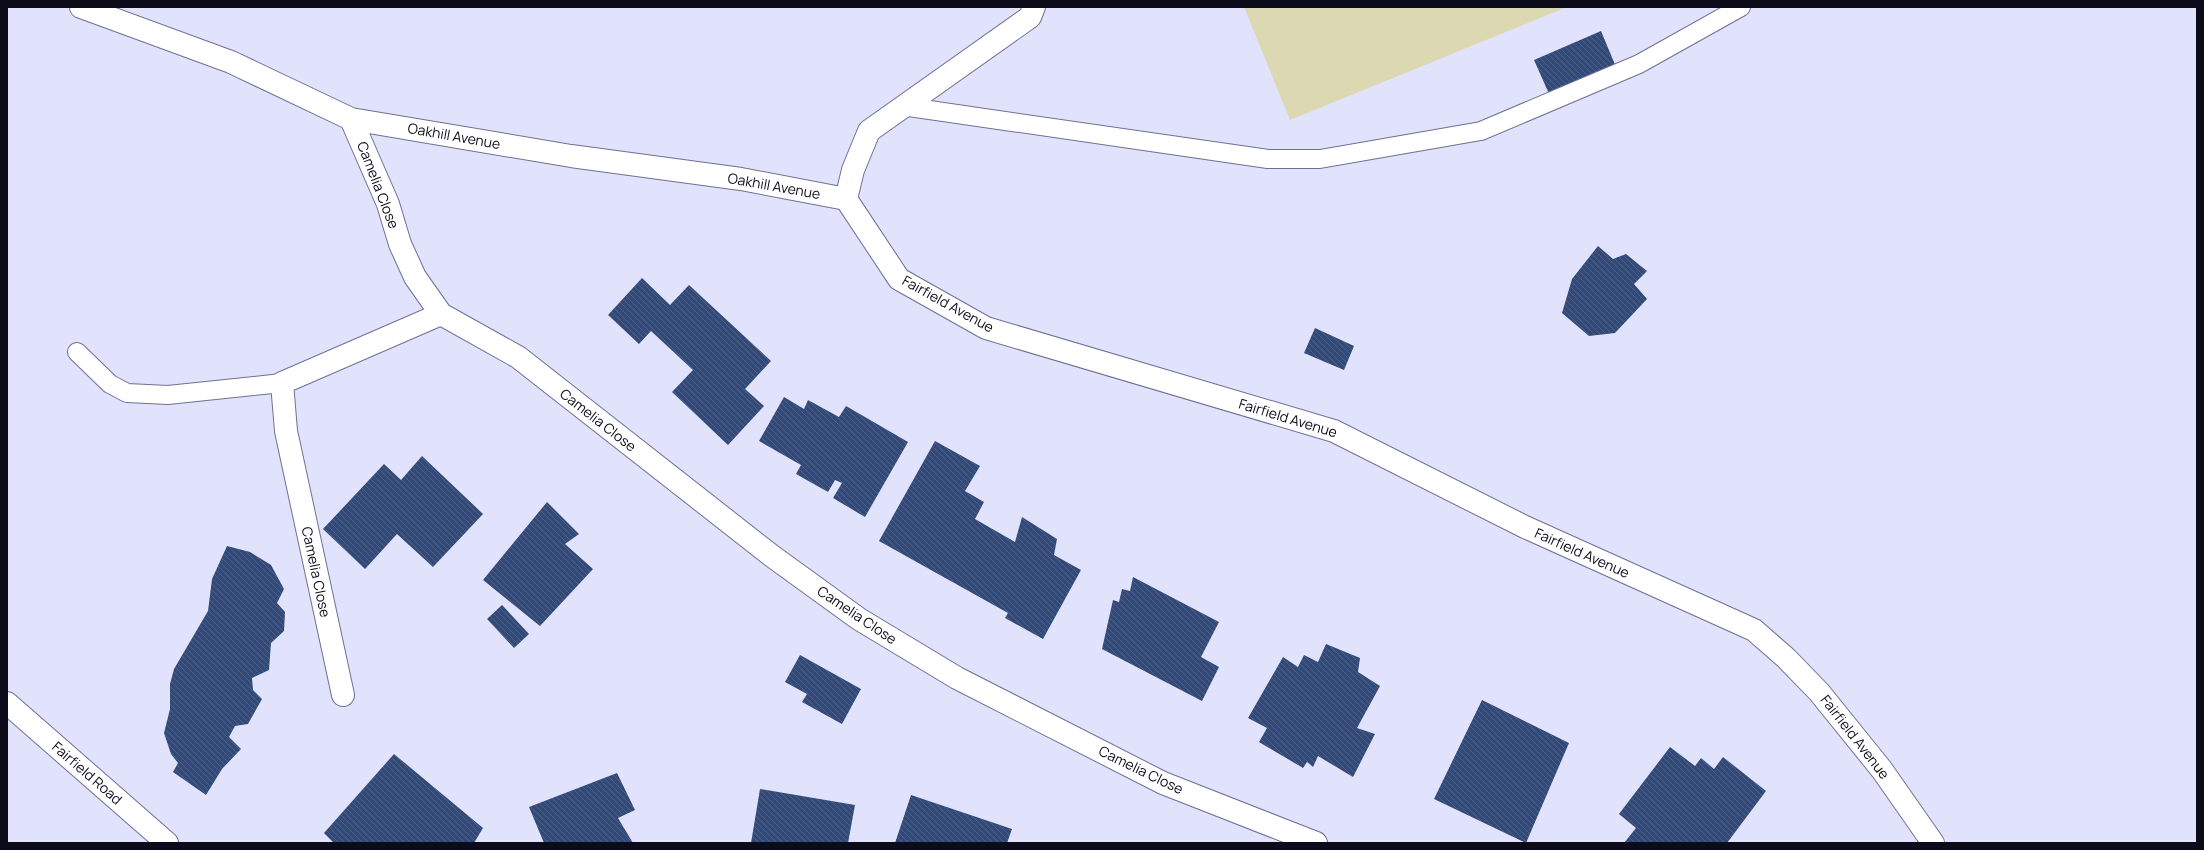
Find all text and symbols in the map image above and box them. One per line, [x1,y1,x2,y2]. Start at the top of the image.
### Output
street label: Oakhill Avenue [406,118,502,153]
street label: Camelia Close [353,138,404,231]
street label: Oakhill Avenue [726,168,822,203]
street label: Fairfield Avenue [899,271,997,337]
street label: Camelia Close [556,384,640,455]
street label: Fairfield Avenue [1237,394,1340,441]
street label: Fairfield Avenue [1532,523,1633,582]
street label: Camelia Close [298,525,335,619]
street label: Camelia Close [814,581,901,648]
street label: Fairfield Avenue [1817,691,1894,783]
street label: Fairfield Road [48,737,126,808]
street label: Camelia Close [1096,741,1187,798]

